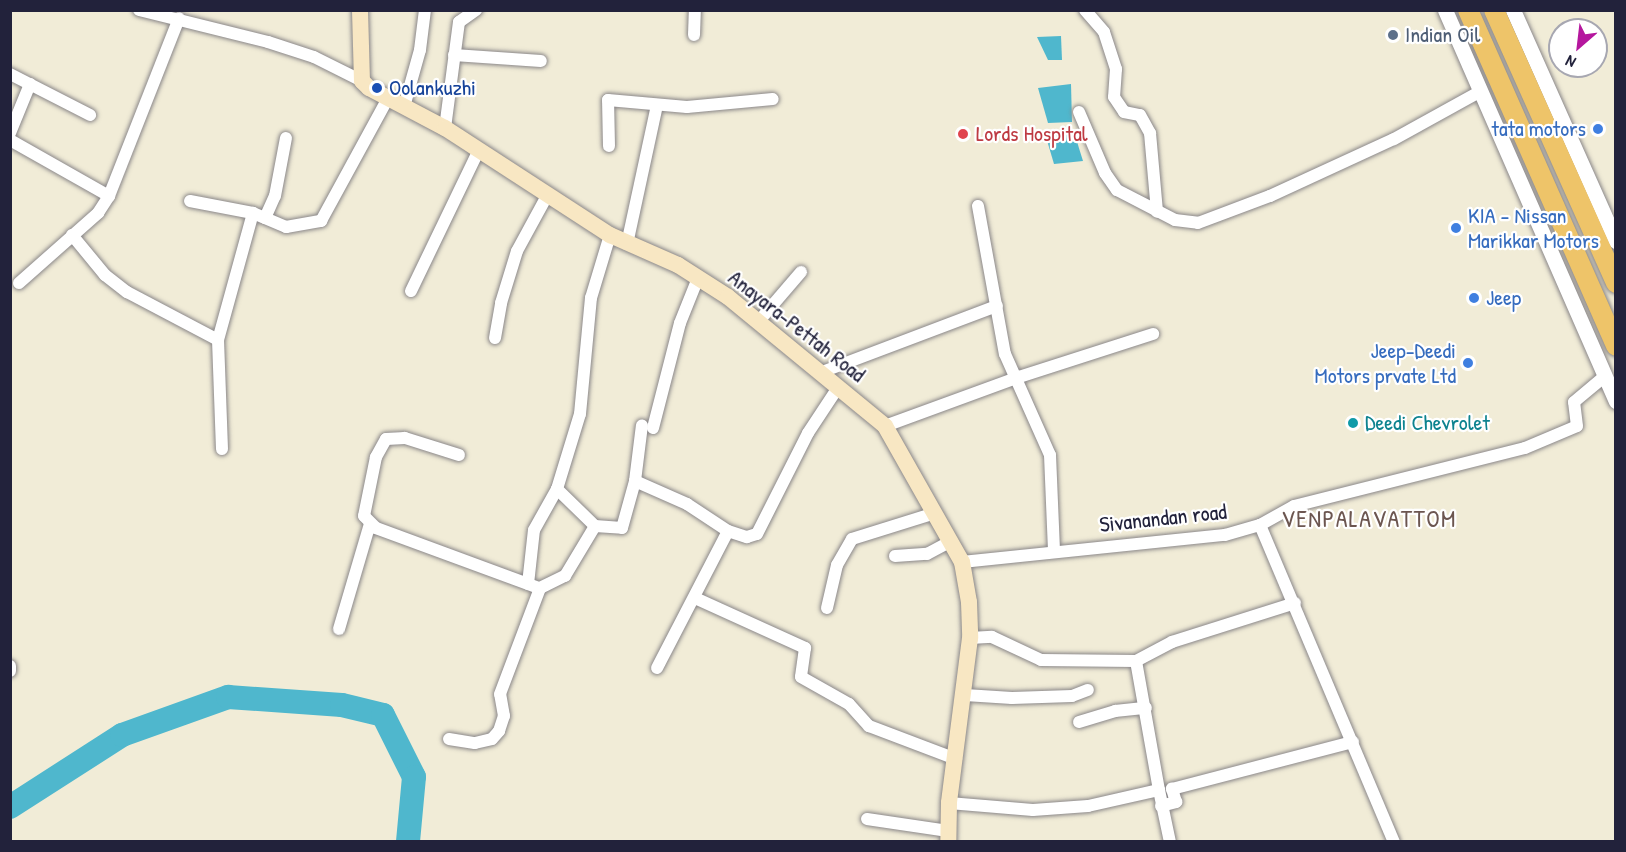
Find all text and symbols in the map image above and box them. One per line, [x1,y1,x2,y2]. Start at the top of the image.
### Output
north arrow [1548,18,1608,78]
place label: Indian Oil [1405,22,1480,48]
marker: Indian Oil [1386,28,1400,42]
text: N [1562,50,1579,74]
place label: Oolankuzhi [389,75,476,101]
marker: Oolankuzhi [370,81,384,95]
place label: tata motors [1491,116,1586,142]
place label: Lords Hospital [976,121,1088,147]
marker: tata motors [1591,122,1605,136]
marker: Lords Hospital [954,125,972,143]
place label: KIA - Nissan Marikkar Motors [1468,202,1599,254]
marker: KIA - Nissan Marikkar Motors [1449,221,1463,235]
street label: Anayara-Pettah Road [723,264,871,388]
place label: Jeep [1486,285,1521,311]
marker: Jeep [1467,291,1481,305]
place label: Jeep-Deedi Motors prvate Ltd [1315,337,1456,388]
marker: Jeep-Deedi Motors prvate Ltd [1461,356,1475,370]
place label: Deedi Chevrolet [1365,410,1490,436]
marker: Deedi Chevrolet [1346,416,1360,430]
street label: Sivanandan road [1098,498,1228,538]
district label: VENPALAVATTOM [1281,505,1457,533]

